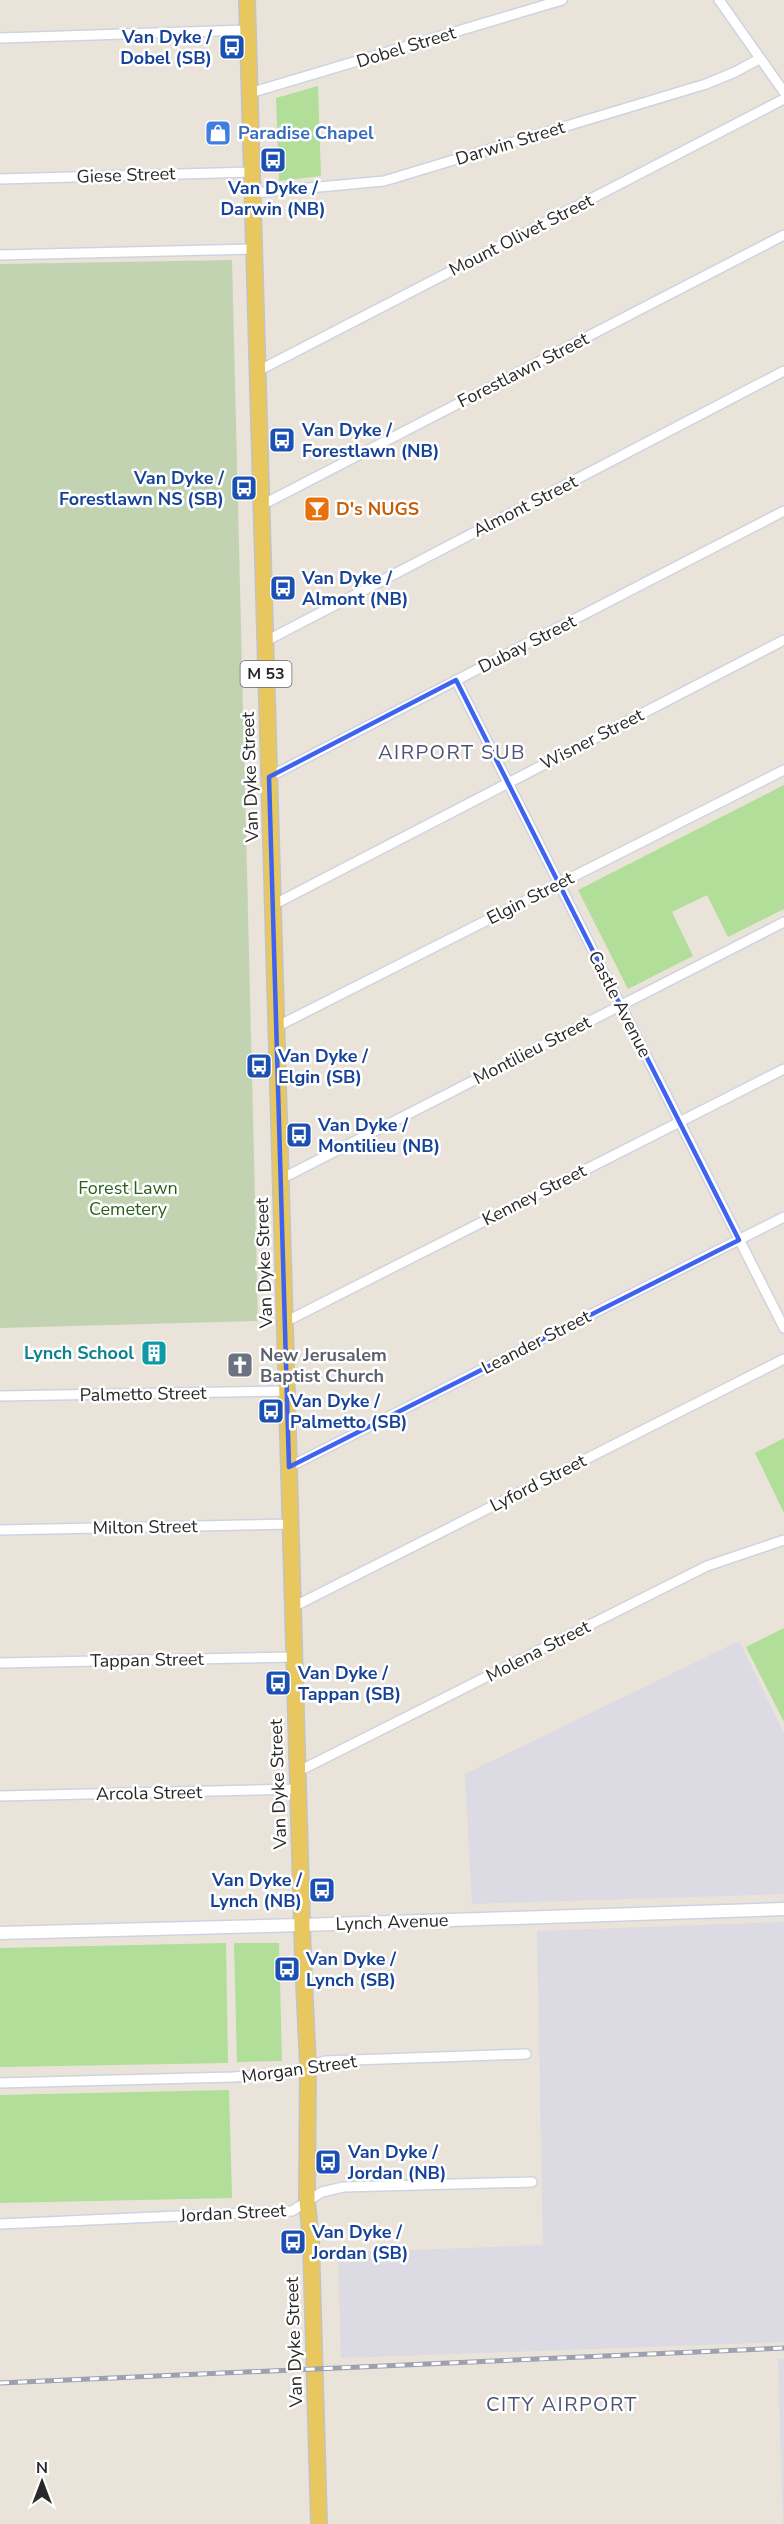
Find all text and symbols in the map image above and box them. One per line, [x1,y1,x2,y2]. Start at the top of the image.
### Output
street label: Dobel Street [353,20,459,73]
place label: Van Dyke / Dobel (SB) [120,25,212,70]
bus stop icon: Van Dyke / Dobel (SB) [217,32,247,62]
street label: Darwin Street [452,115,568,171]
shop icon: Paradise Chapel [203,118,233,148]
place label: Paradise Chapel [238,121,374,145]
bus stop icon: Van Dyke / Darwin (NB) [258,145,288,175]
street label: Giese Street [76,161,176,189]
place label: Van Dyke / Darwin (NB) [220,176,326,221]
street label: Mount Olivet Street [445,188,598,282]
street label: Forestlawn Street [453,326,593,413]
place label: Van Dyke / Forestlawn (NB) [301,418,439,463]
bus stop icon: Van Dyke / Forestlawn (NB) [267,425,297,455]
place label: Van Dyke / Forestlawn NS (SB) [59,466,224,511]
street label: Almont Street [469,469,582,543]
bus stop icon: Van Dyke / Forestlawn NS (SB) [229,473,259,503]
bar icon: D's NUGS [302,494,332,524]
place label: D's NUGS [336,497,419,521]
place label: Van Dyke / Almont (NB) [301,566,408,611]
bus stop icon: Van Dyke / Almont (NB) [268,573,298,603]
street label: Dubay Street [474,609,580,679]
road number: M 53 [240,661,292,687]
street label: Wisner Street [536,702,648,775]
street label: Van Dyke Street [236,711,264,844]
district label: AIRPORT SUB [378,739,526,766]
street label: Elgin Street [482,866,578,930]
street label: Castle Avenue [583,946,657,1062]
street label: Montilieu Street [469,1010,596,1090]
place label: Van Dyke / Elgin (SB) [277,1044,368,1089]
bus stop icon: Van Dyke / Elgin (SB) [244,1051,274,1081]
place label: Van Dyke / Montilieu (NB) [317,1113,440,1158]
bus stop icon: Van Dyke / Montilieu (NB) [284,1120,314,1150]
street label: Kenney Street [478,1158,591,1231]
park label: Forest Lawn Cemetery [78,1176,178,1221]
street label: Van Dyke Street [250,1197,278,1330]
street label: Leander Street [477,1304,595,1380]
building icon: Lynch School [139,1338,169,1368]
place label: Lynch School [24,1341,134,1365]
place label: New Jerusalem Baptist Church [260,1343,387,1388]
church icon: New Jerusalem Baptist Church [225,1350,255,1380]
street label: Palmetto Street [79,1381,207,1407]
place label: Van Dyke / Palmetto (SB) [289,1389,408,1434]
bus stop icon: Van Dyke / Palmetto (SB) [256,1396,286,1426]
street label: Lyford Street [486,1448,591,1517]
street label: Milton Street [92,1514,198,1540]
street label: Molena Street [482,1614,595,1688]
street label: Tappan Street [90,1647,205,1673]
place label: Van Dyke / Tappan (SB) [297,1661,401,1706]
bus stop icon: Van Dyke / Tappan (SB) [263,1668,293,1698]
street label: Van Dyke Street [264,1718,292,1851]
street label: Arcola Street [96,1780,203,1806]
place label: Van Dyke / Lynch (NB) [210,1868,302,1913]
bus stop icon: Van Dyke / Lynch (NB) [307,1875,337,1905]
street label: Lynch Avenue [335,1908,449,1936]
place label: Van Dyke / Lynch (SB) [305,1947,396,1992]
bus stop icon: Van Dyke / Lynch (SB) [272,1954,302,1984]
street label: Morgan Street [240,2049,359,2089]
place label: Van Dyke / Jordan (NB) [347,2140,446,2185]
bus stop icon: Van Dyke / Jordan (NB) [313,2147,343,2177]
street label: Jordan Street [178,2198,287,2228]
place label: Van Dyke / Jordan (SB) [311,2220,408,2265]
bus stop icon: Van Dyke / Jordan (SB) [278,2227,308,2257]
street label: Van Dyke Street [280,2276,308,2409]
district label: CITY AIRPORT [486,2391,638,2418]
north arrow [12,2452,72,2512]
text: N [36,2457,48,2479]

